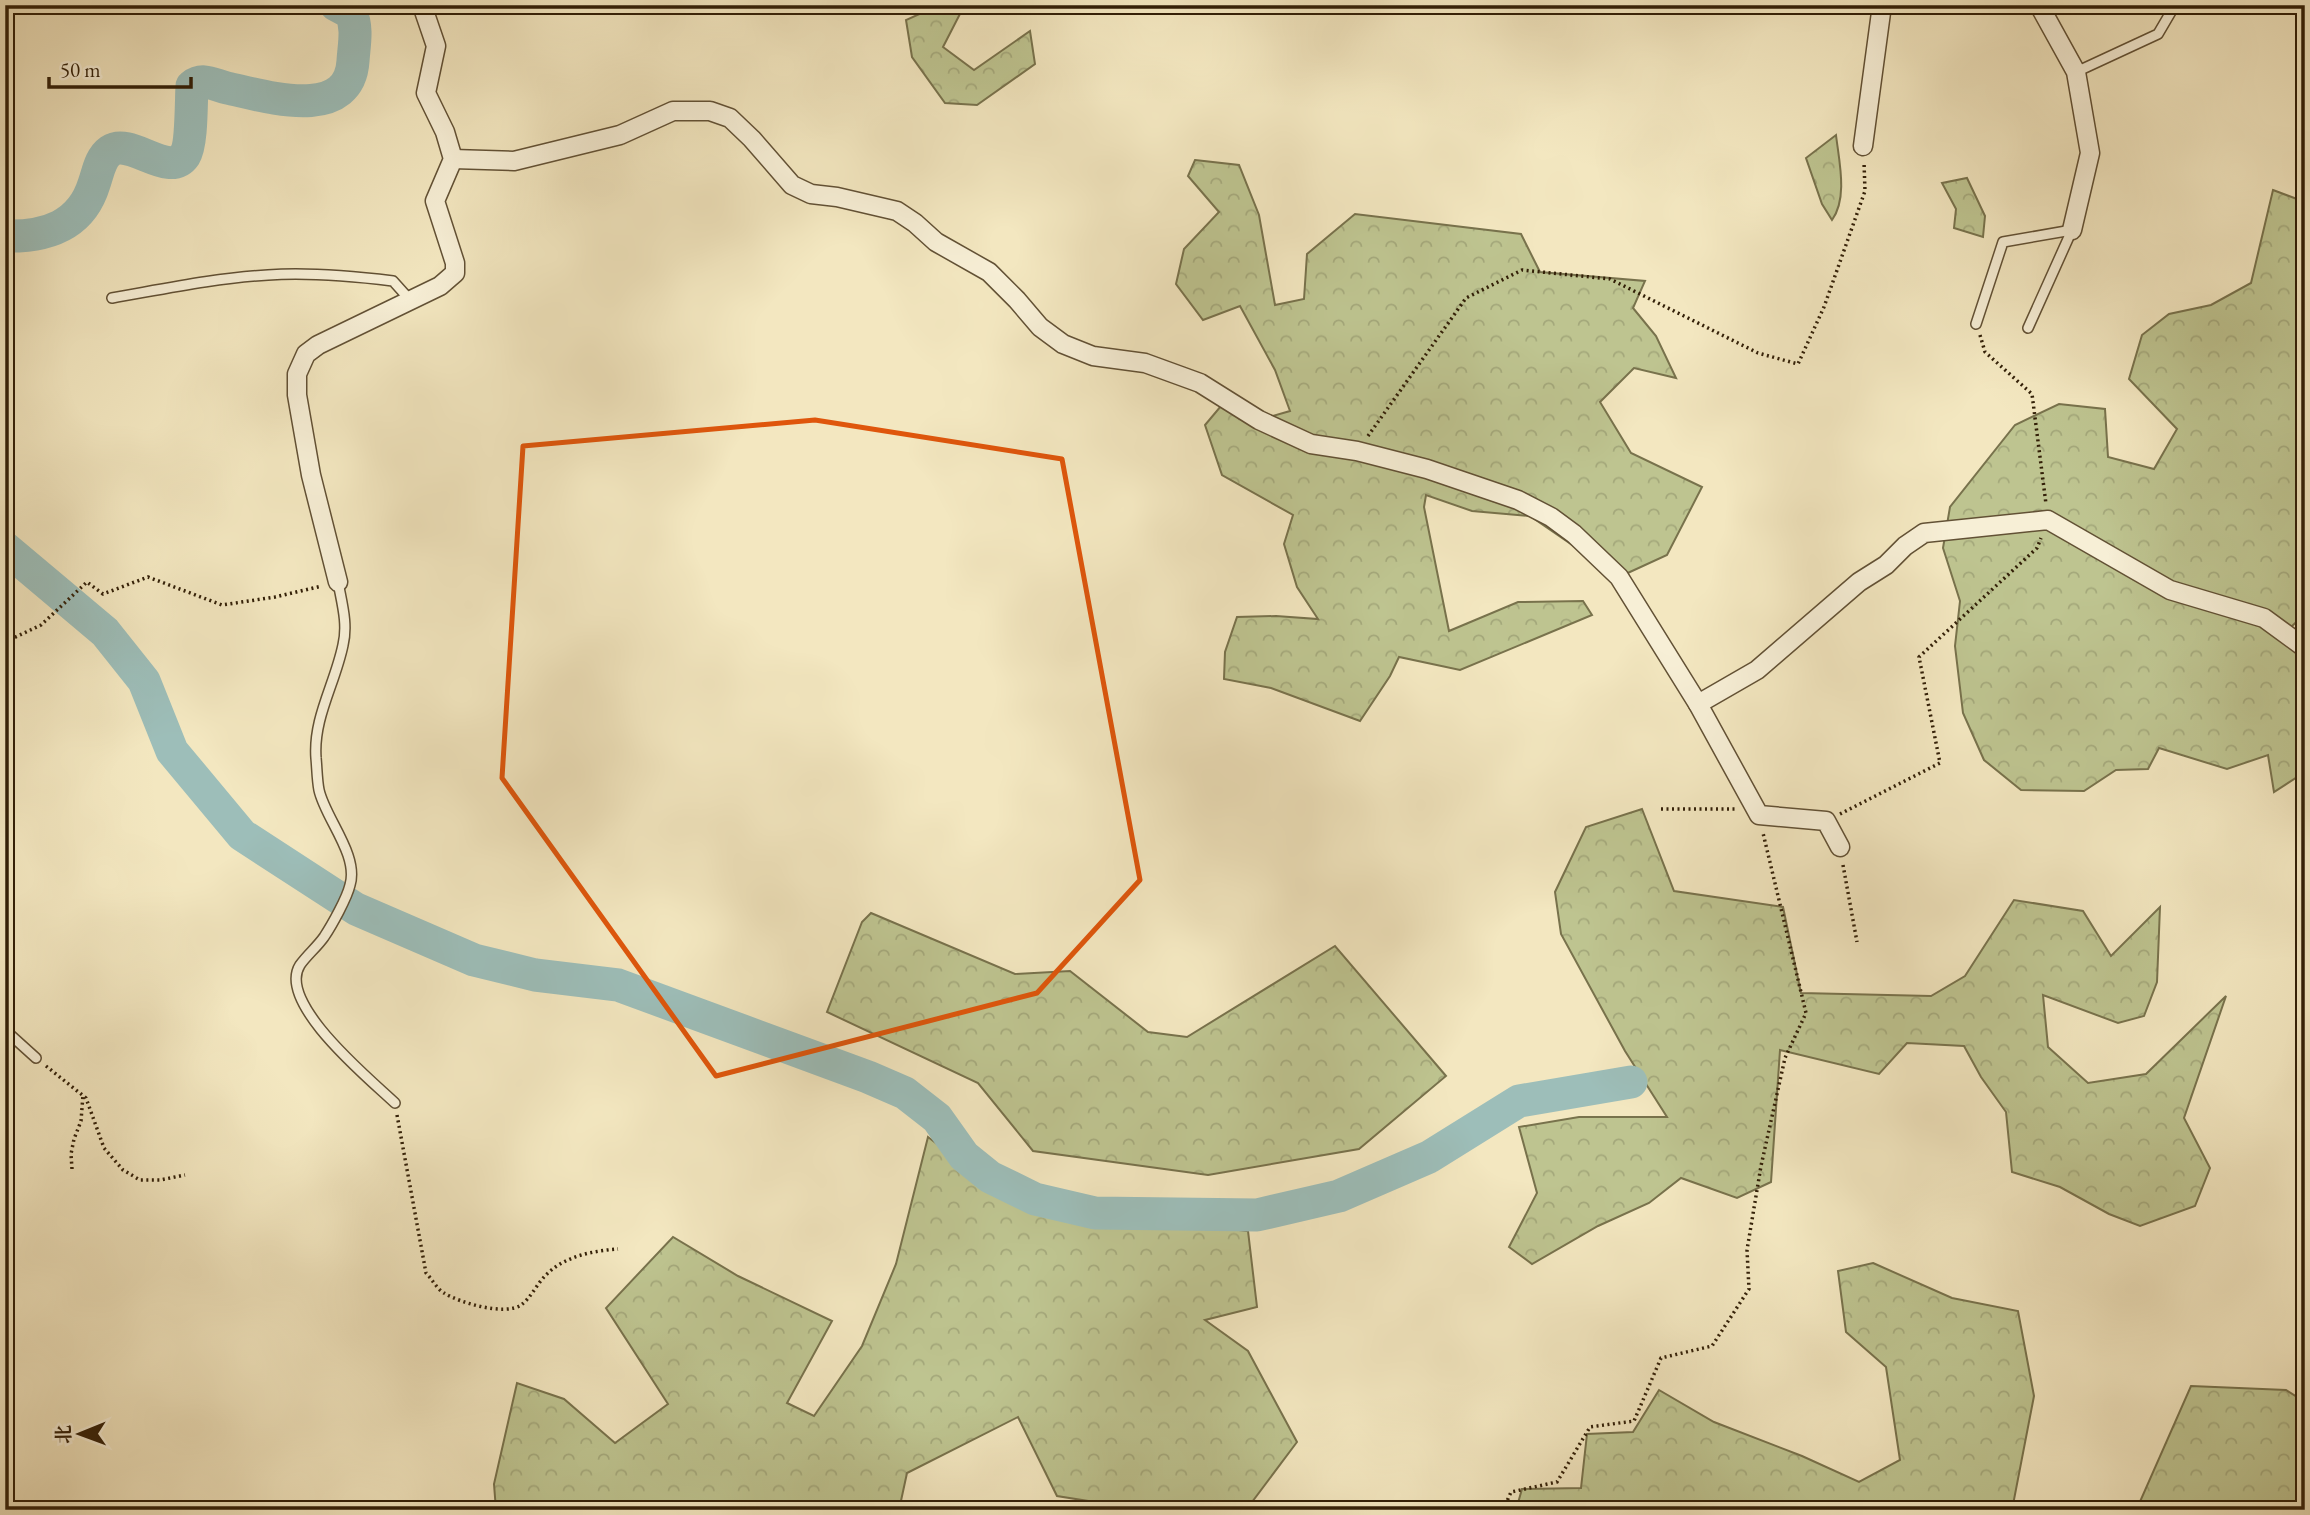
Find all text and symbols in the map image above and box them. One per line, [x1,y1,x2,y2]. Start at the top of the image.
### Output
scale bar [49,46,191,90]
text: 50 m [60,56,101,83]
north arrow [46,1400,116,1470]
text: 北 [51,1425,76,1444]

